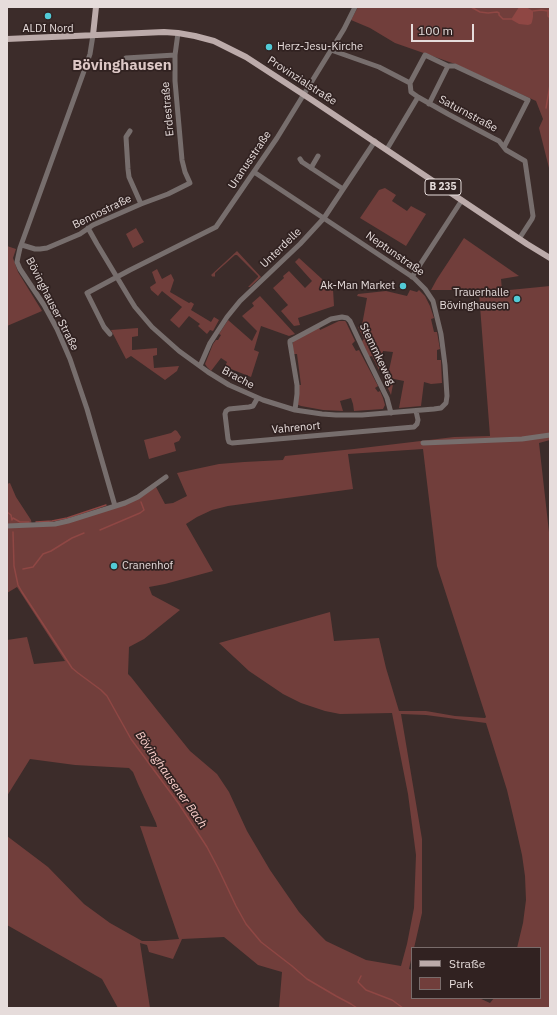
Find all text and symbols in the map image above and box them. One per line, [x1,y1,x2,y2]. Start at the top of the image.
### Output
marker: ALDI Nord [43,11,53,21]
scale bar [413,16,476,42]
place label: ALDI Nord [22,22,74,36]
text: 100 m [418,23,453,38]
place label: Herz-Jesu-Kirche [277,40,363,54]
marker: Herz-Jesu-Kirche [264,42,274,52]
street label: Provinzialstraße [265,54,339,108]
district label: Bövinghausen [72,57,172,75]
street label: Erdestraße [159,81,177,137]
street label: Saturnstraße [436,93,500,135]
street label: Uranusstraße [226,128,274,192]
road number: B 235 [425,179,461,195]
street label: Bennostraße [70,192,134,232]
street label: Unterdelle [258,225,304,271]
street label: Neptunstraße [363,229,427,279]
street label: Bövinghauser Straße [23,255,81,353]
place label: Ak-Man Market [320,279,395,293]
marker: Ak-Man Market [398,281,408,291]
place label: Trauerhalle Bövinghausen [440,286,509,312]
marker: Trauerhalle Bövinghausen [512,294,522,304]
street label: Stemmkeweg [356,321,398,387]
street label: Brache [220,364,256,392]
street label: Vahrenort [271,419,321,437]
place label: Cranenhof [122,559,173,573]
marker: Cranenhof [109,561,119,571]
water label: Bövinghausener Bach [132,729,210,831]
legend [411,947,541,999]
text: Straße [449,956,485,971]
text: Park [449,976,473,991]

